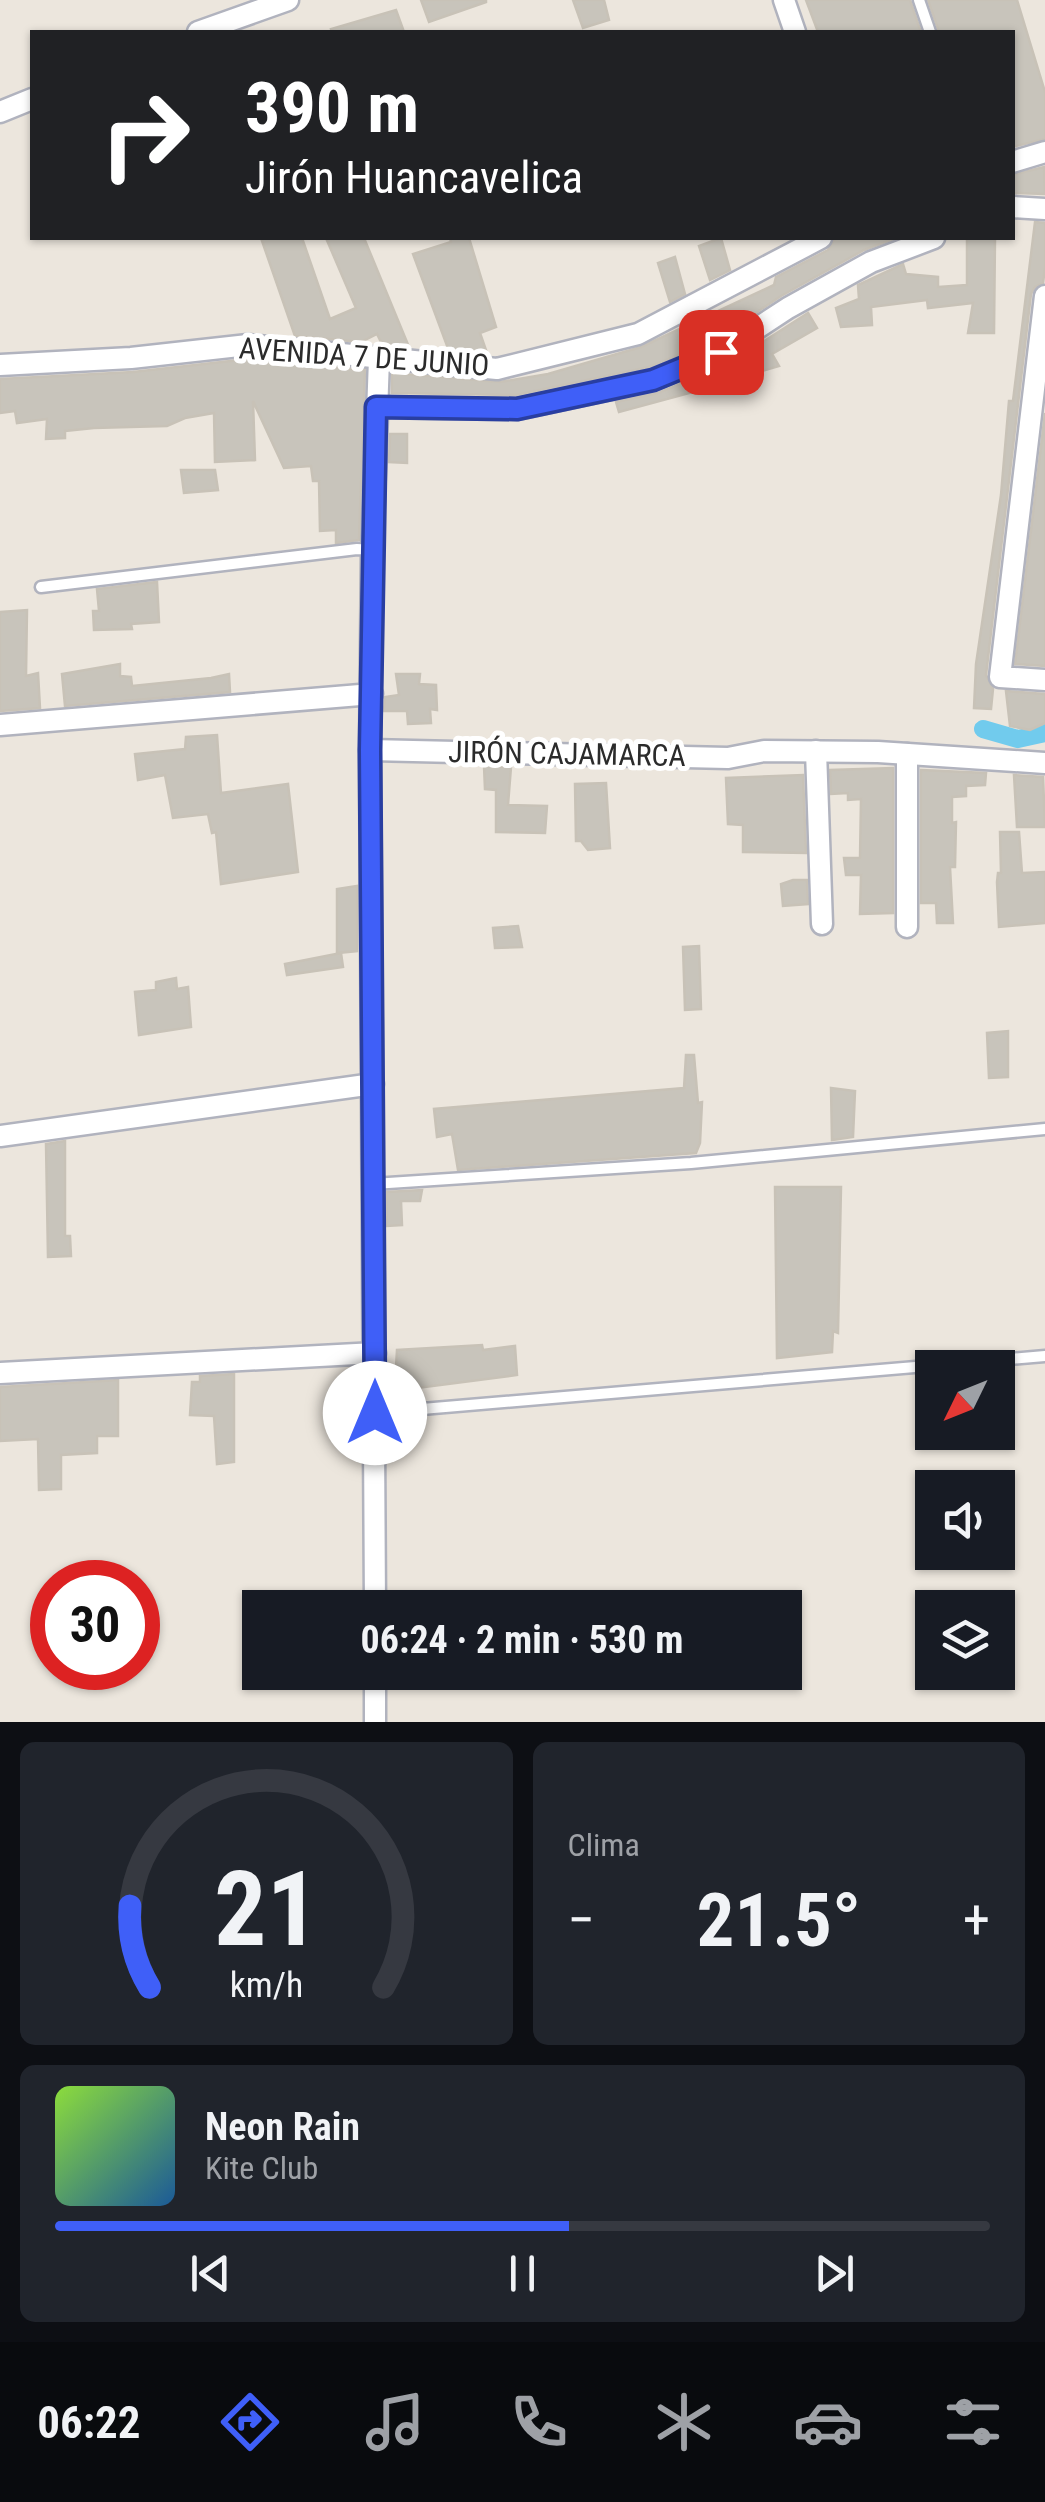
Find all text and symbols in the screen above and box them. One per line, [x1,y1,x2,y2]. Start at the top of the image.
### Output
text: 390 m [245,67,419,149]
icon: right [80,70,210,200]
text: Jirón Huancavelica [245,151,583,204]
pin [679,310,764,395]
icon: arrive [694,325,749,380]
street label: AVENIDA 7 DE JUNIO [238,330,490,383]
street label: JIRÓN CAJAMARCA [448,734,686,773]
north arrow [915,1350,1015,1450]
map controls [915,1350,1015,1690]
position arrow [323,1361,427,1465]
button: sound [915,1470,1015,1570]
speed limit sign: 30 [30,1560,160,1690]
button: layers [915,1590,1015,1690]
text: 06:24 · 2 min · 530 m [361,1618,683,1662]
text: Clima [568,1826,640,1864]
text: 21 [214,1849,319,1970]
text: 21.5° [697,1876,861,1964]
text: − [568,1888,595,1952]
text: + [963,1888,990,1952]
text: km/h [229,1964,303,2006]
text: Neon Rain [205,2105,360,2149]
text: Kite Club [205,2149,318,2187]
icon: previous [183,2246,238,2301]
icon: pause [495,2246,550,2301]
icon: next [807,2246,862,2301]
icon: directions [215,2387,285,2457]
icon: music [360,2387,430,2457]
icon: phone [504,2387,574,2457]
icon: climate [649,2387,719,2457]
icon: car [793,2387,863,2457]
icon: filters [938,2387,1008,2457]
text: 06:22 [37,2396,141,2449]

